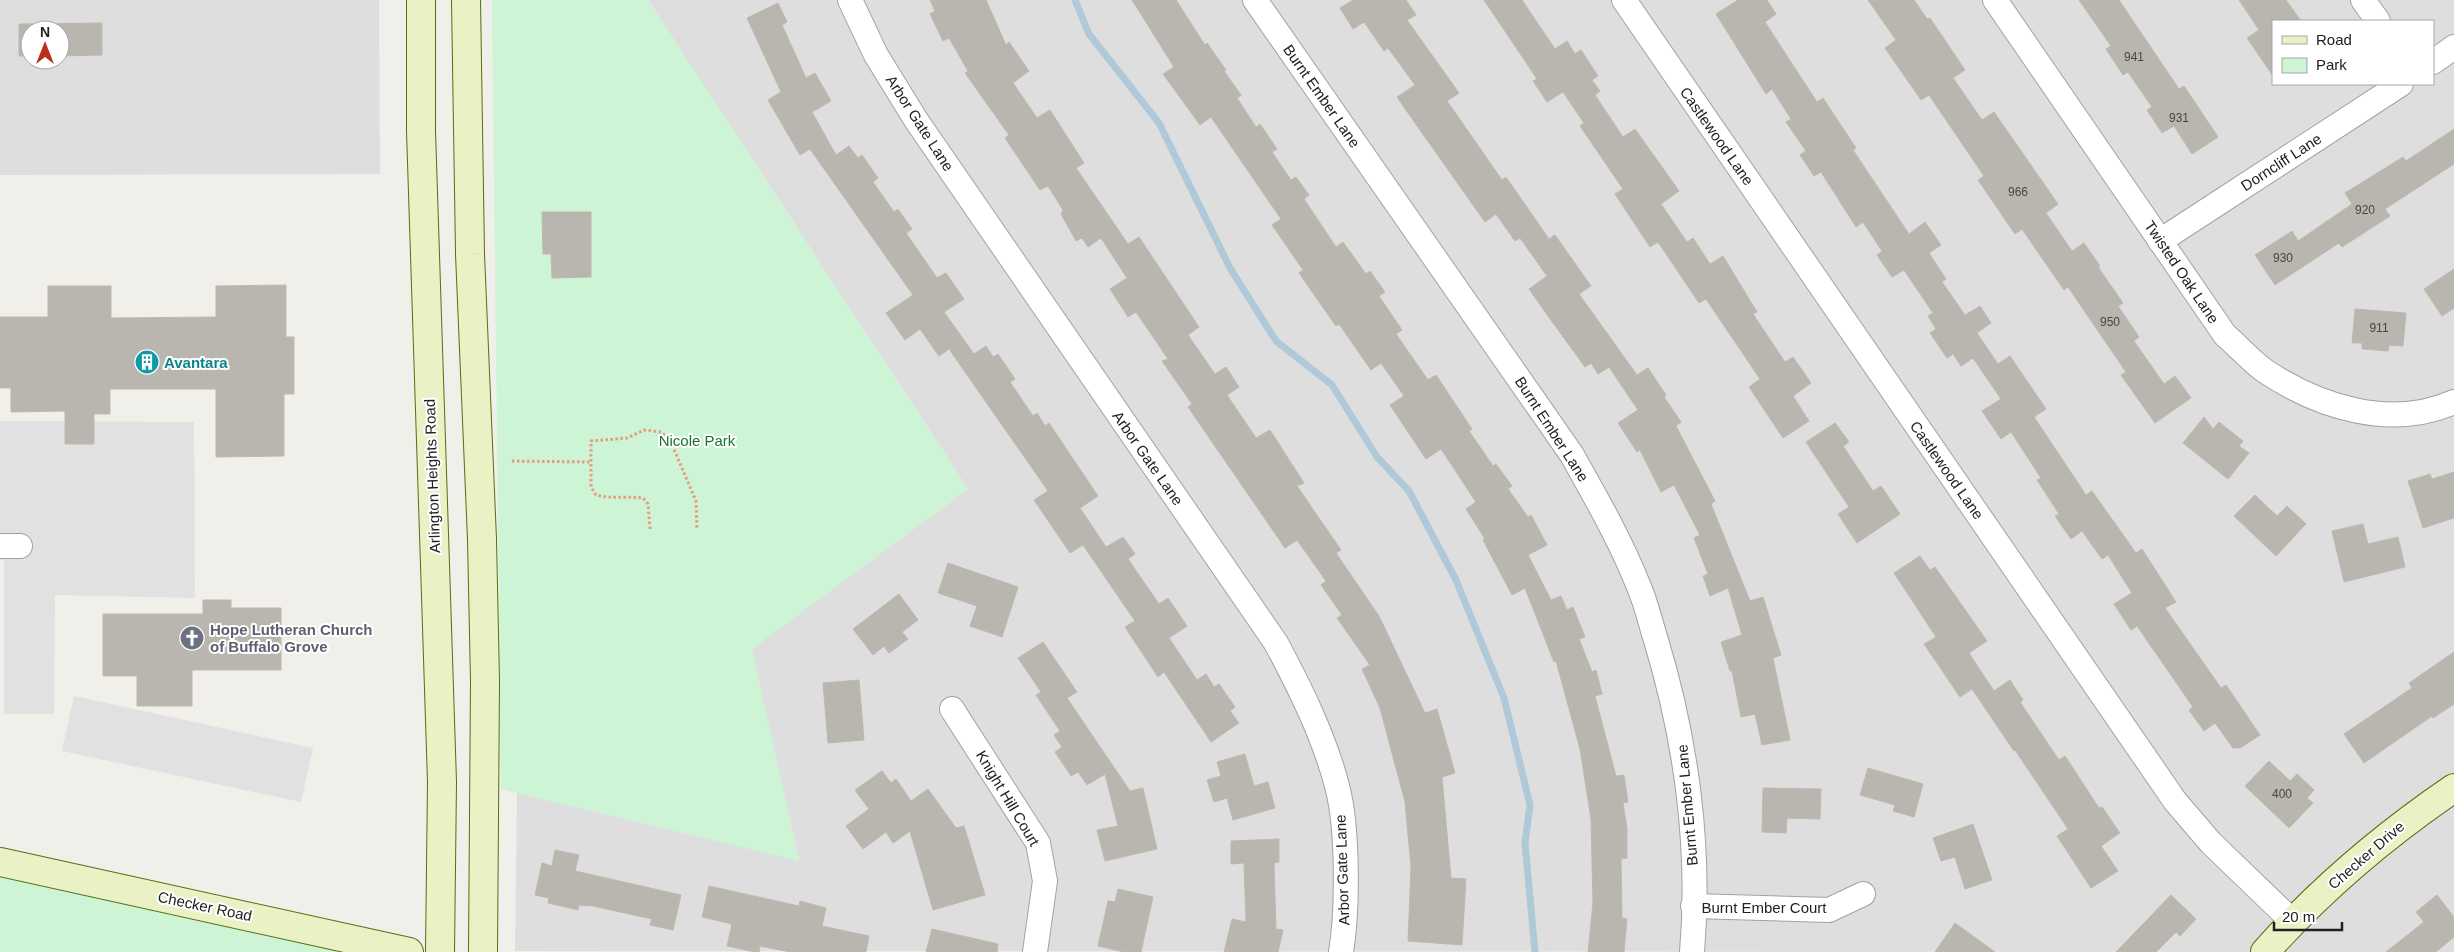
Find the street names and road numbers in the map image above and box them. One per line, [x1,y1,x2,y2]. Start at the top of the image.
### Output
street label: Burnt Ember Lane [1280,41,1364,151]
street label: Arbor Gate Lane [883,72,957,174]
street label: Castlewood Lane [1677,84,1757,188]
street label: Dorncliff Lane [2238,130,2324,194]
street label: Twisted Oak Lane [2141,217,2223,327]
street label: Burnt Ember Lane [1512,373,1592,485]
street label: Arlington Heights Road [421,399,443,553]
street label: Arbor Gate Lane [1109,408,1187,508]
street label: Castlewood Lane [1907,418,1987,522]
street label: Burnt Ember Lane [1673,744,1701,866]
street label: Knight Hill Court [973,747,1044,850]
street label: Arbor Gate Lane [1332,814,1352,926]
street label: Checker Drive [2325,817,2407,893]
street label: Checker Road [156,888,254,924]
street label: Burnt Ember Court [1701,899,1827,916]

